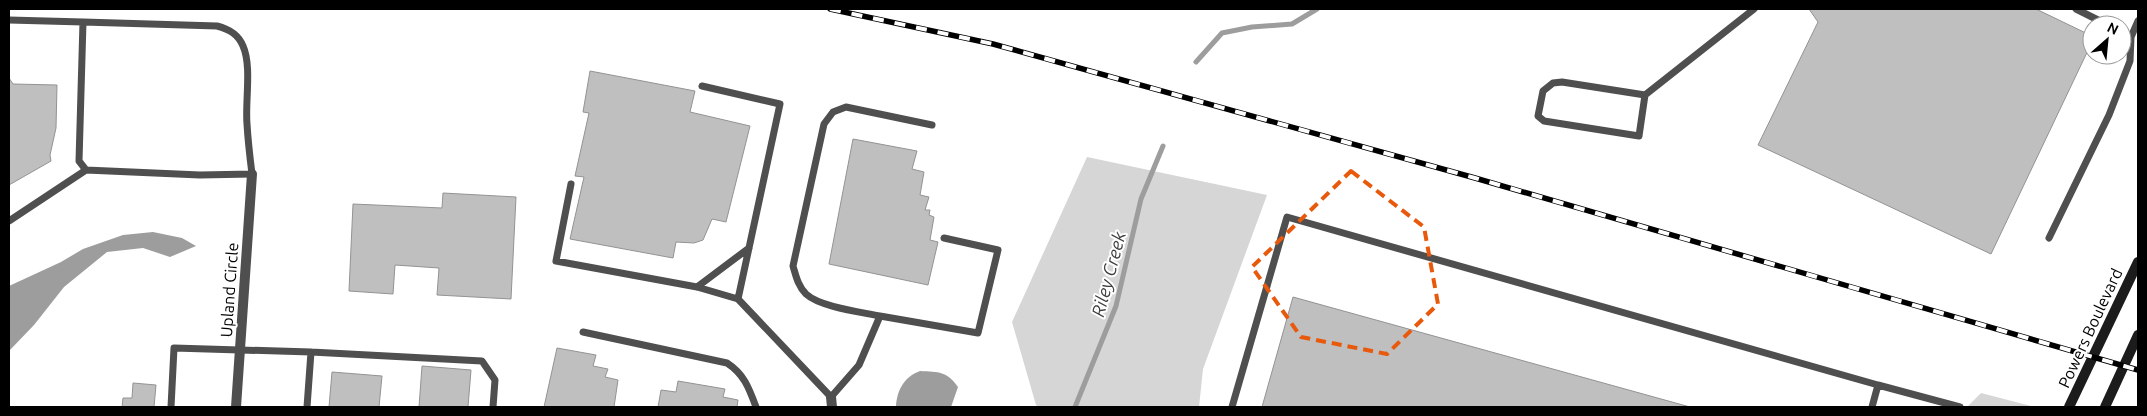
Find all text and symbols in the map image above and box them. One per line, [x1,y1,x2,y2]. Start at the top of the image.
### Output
north arrow [2082,15,2132,65]
text: N [2105,19,2121,38]
water label: Riley Creek [1087,228,1129,319]
street label: Upland Circle [217,242,241,338]
street label: Powers Boulevard [2054,265,2126,391]

